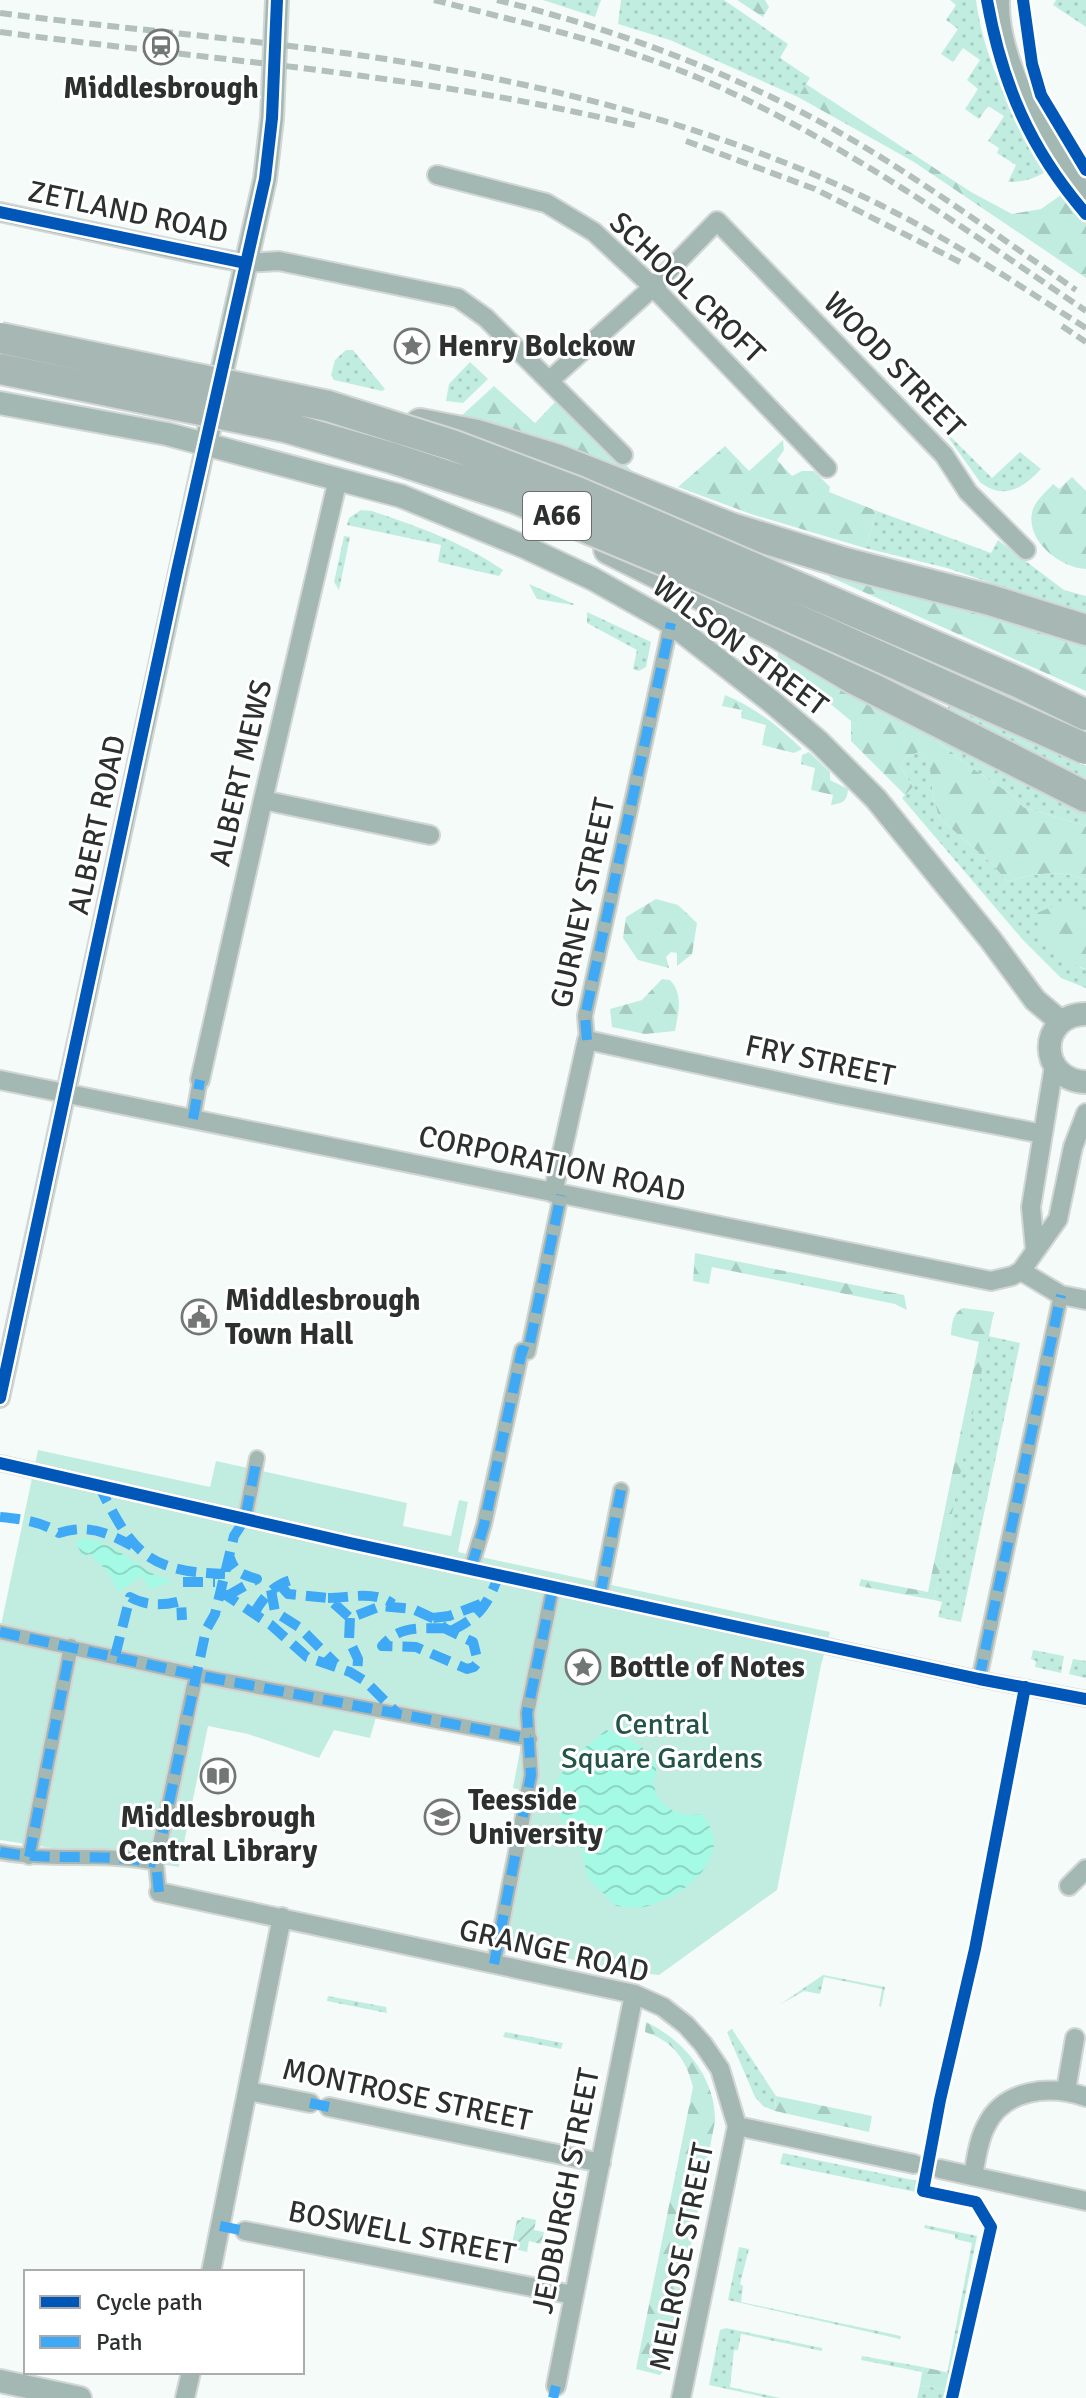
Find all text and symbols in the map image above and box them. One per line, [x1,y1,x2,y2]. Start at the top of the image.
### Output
station icon: Middlesbrough [142,28,180,66]
place label: Middlesbrough [63,70,259,107]
street label: ZETLAND ROAD [25,173,231,251]
street label: SCHOOL CROFT [601,204,773,372]
street label: WOOD STREET [815,284,973,446]
place icon: Henry Bolckow [393,327,431,365]
place label: Henry Bolckow [438,328,636,365]
road number: A66 [523,492,591,540]
street label: WILSON STREET [645,568,835,724]
street label: ALBERT MEWS [202,676,280,870]
street label: ALBERT ROAD [60,732,134,918]
street label: GURNEY STREET [543,794,623,1011]
street label: FRY STREET [742,1027,898,1095]
street label: CORPORATION ROAD [415,1118,689,1210]
place label: Middlesbrough Town Hall [225,1282,421,1353]
public building icon: Middlesbrough Town Hall [180,1298,218,1336]
place icon: Bottle of Notes [564,1648,602,1686]
place label: Bottle of Notes [609,1649,805,1686]
park label: Central Square Gardens [561,1706,763,1777]
library icon: Middlesbrough Central Library [199,1757,237,1795]
place label: Teesside University [468,1782,603,1853]
school or university icon: Teesside University [423,1798,461,1836]
place label: Middlesbrough Central Library [119,1799,317,1870]
street label: GRANGE ROAD [456,1911,652,1991]
street label: MONTROSE STREET [279,2050,535,2140]
street label: JEDBURGH STREET [524,2065,608,2317]
street label: MELROSE STREET [642,2140,722,2374]
street label: BOSWELL STREET [285,2193,519,2273]
legend [24,2270,304,2374]
text: Cycle path [96,2287,203,2317]
text: Path [96,2327,142,2357]

